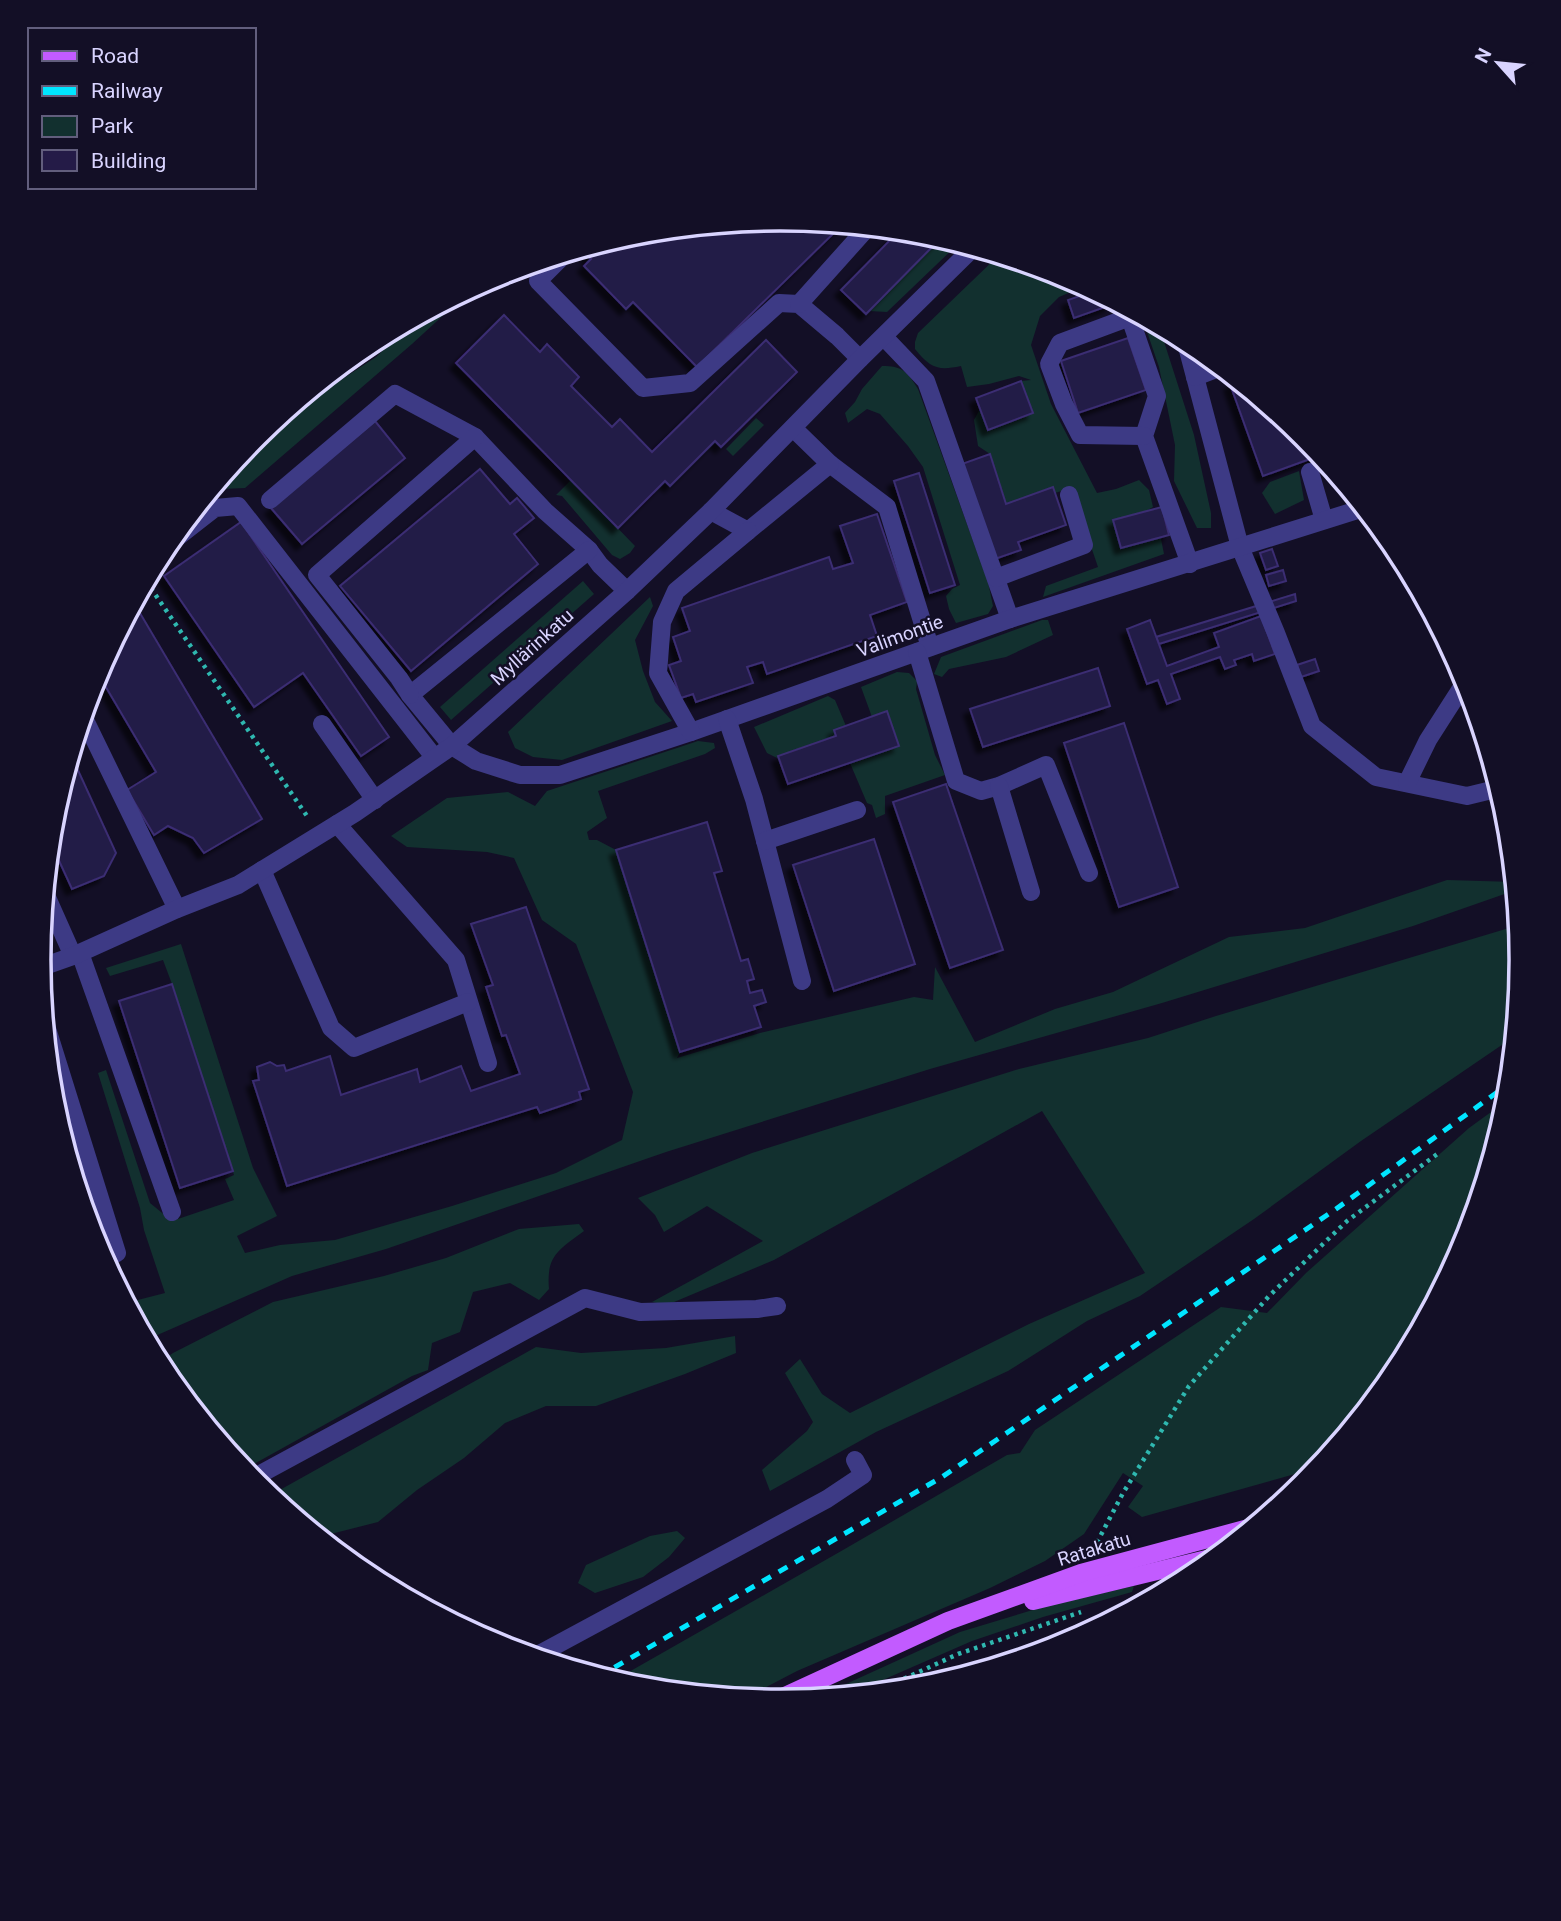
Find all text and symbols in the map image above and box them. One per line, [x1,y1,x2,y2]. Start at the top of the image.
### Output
legend [28,28,256,189]
north arrow [1463,28,1533,98]
text: Road [91,44,139,68]
text: N [1470,44,1497,67]
text: Railway [91,79,163,103]
text: Park [91,114,134,138]
text: Building [91,149,166,173]
street label: Myllärinkatu [486,604,578,690]
street label: Valimontie [854,610,946,662]
street label: Ratakatu [1055,1527,1133,1571]

